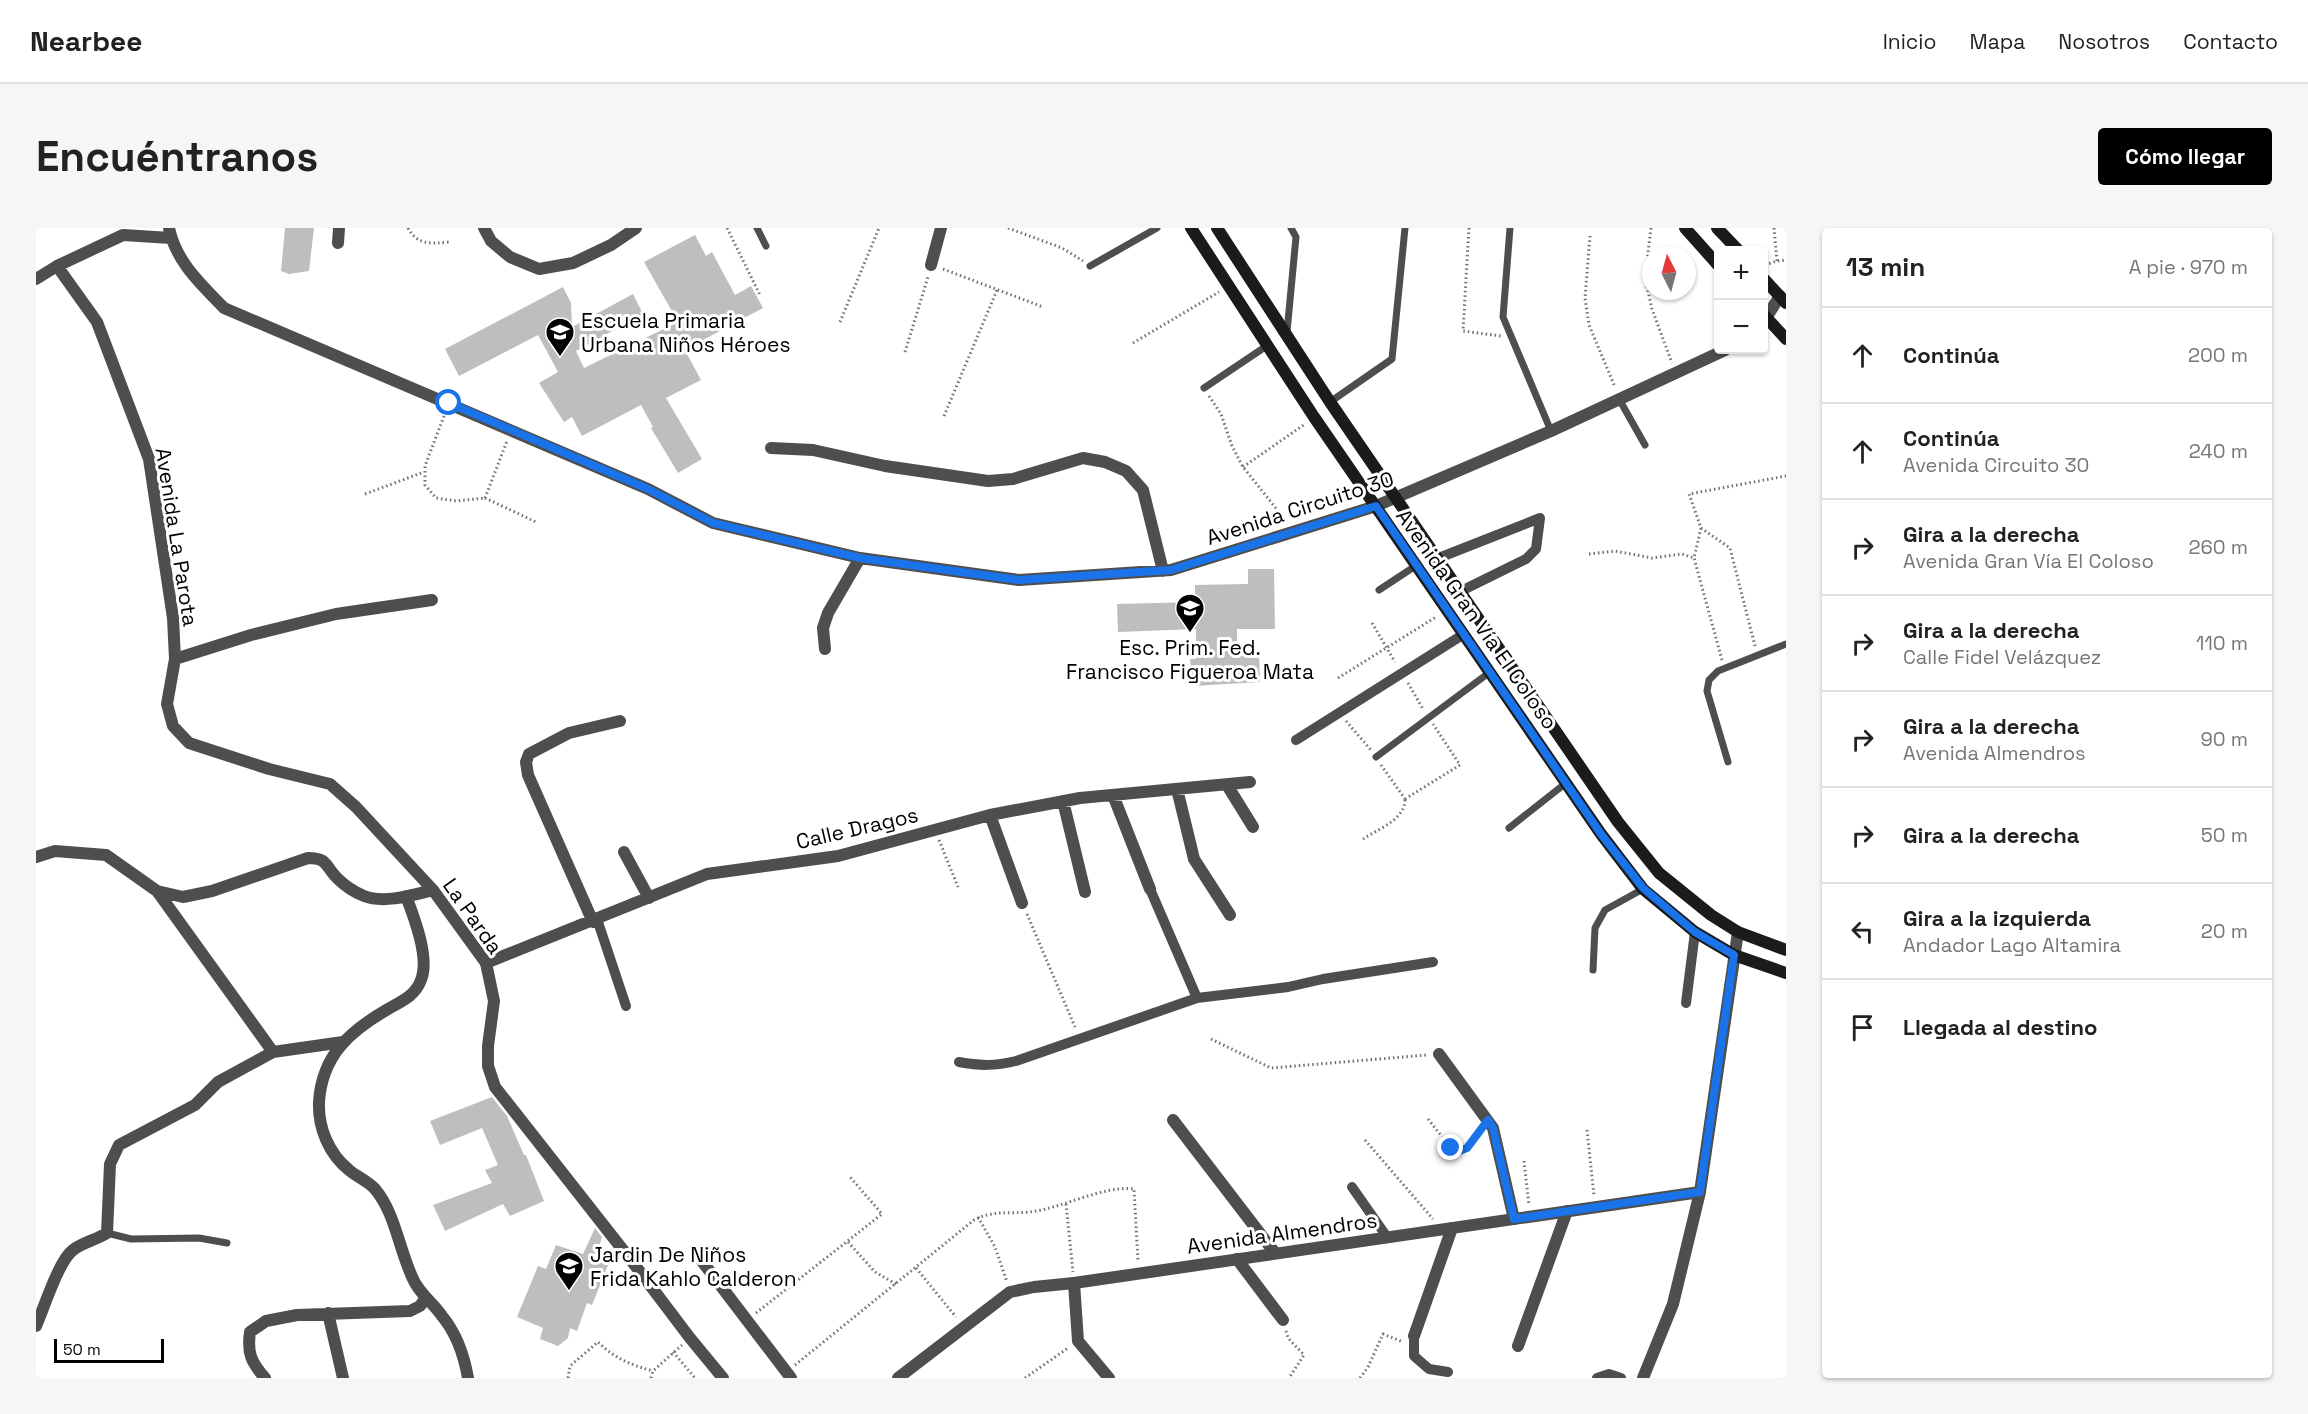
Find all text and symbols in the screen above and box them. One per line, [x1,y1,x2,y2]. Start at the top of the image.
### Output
text: Nearbee [30,23,142,59]
text: Inicio [1883,28,1937,55]
text: Mapa [1970,28,2025,55]
text: Nosotros [2058,28,2150,55]
text: Contacto [2183,28,2278,55]
button: Cómo llegar [2098,128,2272,185]
text: Encuéntranos [36,130,318,183]
north arrow [1642,246,1696,300]
map controls [1714,246,1768,354]
button: + [1714,246,1768,300]
text: 13 min [1846,250,1925,284]
text: A pie · 970 m [2129,254,2248,280]
button: − [1714,300,1768,354]
place label: Escuela Primaria Urbana Niños Héroes [581,307,790,358]
school or university icon: Escuela Primaria Urbana Niños Héroes [544,316,576,358]
icon: ahead [1846,339,1879,372]
text: Continúa [1903,341,1999,369]
text: 200 m [2188,342,2248,368]
route start [435,389,461,415]
text: Continúa [1903,424,1999,452]
icon: ahead [1846,435,1879,468]
text: 240 m [2189,438,2248,464]
street label: Avenida La Parota [150,446,204,628]
text: Avenida Circuito 30 [1903,452,2089,478]
street label: Avenida Circuito 30 [1203,465,1397,551]
street label: Avenida Gran Vía El Coloso [1390,503,1564,735]
text: Gira a la derecha [1903,520,2080,548]
icon: right [1846,531,1879,564]
text: 260 m [2189,534,2248,560]
text: Avenida Gran Vía El Coloso [1903,548,2154,574]
school or university icon: Esc. Prim. Fed. Francisco Figueroa Mata [1174,592,1206,634]
text: Gira a la derecha [1903,616,2080,644]
icon: right [1846,627,1879,660]
text: 110 m [2196,630,2248,656]
place label: Esc. Prim. Fed. Francisco Figueroa Mata [1066,634,1314,685]
text: Calle Fidel Velázquez [1903,644,2101,670]
text: Gira a la derecha [1903,712,2080,740]
icon: right [1846,723,1879,756]
text: 90 m [2201,726,2248,752]
text: Avenida Almendros [1903,740,2086,766]
street label: Calle Dragos [793,801,921,855]
icon: right [1846,819,1879,852]
text: Gira a la derecha [1903,821,2080,849]
text: 50 m [2201,822,2248,848]
street label: La Parda [437,873,509,959]
text: Gira a la izquierda [1903,904,2091,932]
icon: left [1846,915,1879,948]
text: 20 m [2201,918,2248,944]
text: Andador Lago Altamira [1903,932,2121,958]
icon: arrive [1846,1011,1879,1044]
text: Llegada al destino [1903,1013,2097,1041]
route end [1437,1134,1463,1160]
street label: Avenida Almendros [1185,1206,1379,1260]
place label: Jardin De Niños Frida Kahlo Calderon [590,1241,797,1292]
school or university icon: Jardin De Niños Frida Kahlo Calderon [553,1250,585,1292]
scale bar [54,1336,164,1364]
text: 50 m [63,1339,101,1360]

